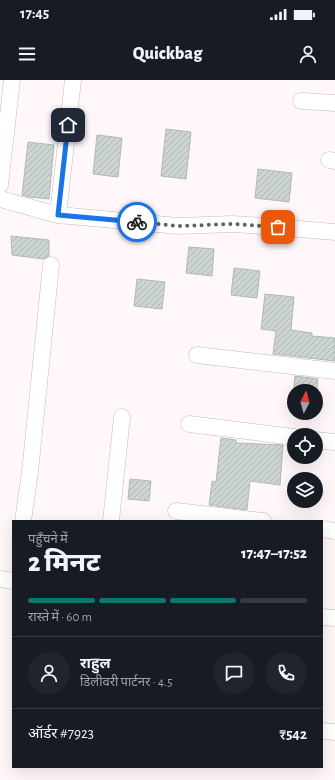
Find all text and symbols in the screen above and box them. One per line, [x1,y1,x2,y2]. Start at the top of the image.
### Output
text: 17:45 [20,6,49,21]
icon: menu [16,43,38,65]
icon: person [297,43,319,65]
text: Quickbag [133,45,202,63]
pin [51,108,85,142]
icon: home [57,114,79,136]
courier [117,202,157,242]
pin [261,210,295,244]
icon: bike [126,211,148,233]
icon: bag [267,216,289,238]
north arrow [287,384,323,420]
map controls [287,384,323,508]
button: locate [287,428,323,464]
button: layers [287,472,323,508]
text: पहुँचने में [28,533,68,546]
text: 17:47–17:52 [241,546,307,561]
text: 2 मिनट [28,550,100,576]
text: रास्ते में · 60 m [28,611,92,624]
button: person [28,652,70,694]
button: chat [213,652,255,694]
button: phone [265,652,307,694]
text: राहुल [80,656,111,671]
text: डिलीवरी पार्टनर · 4.5 [80,676,172,689]
text: ऑर्डर #7923 [28,726,94,741]
text: ₹542 [280,727,307,742]

